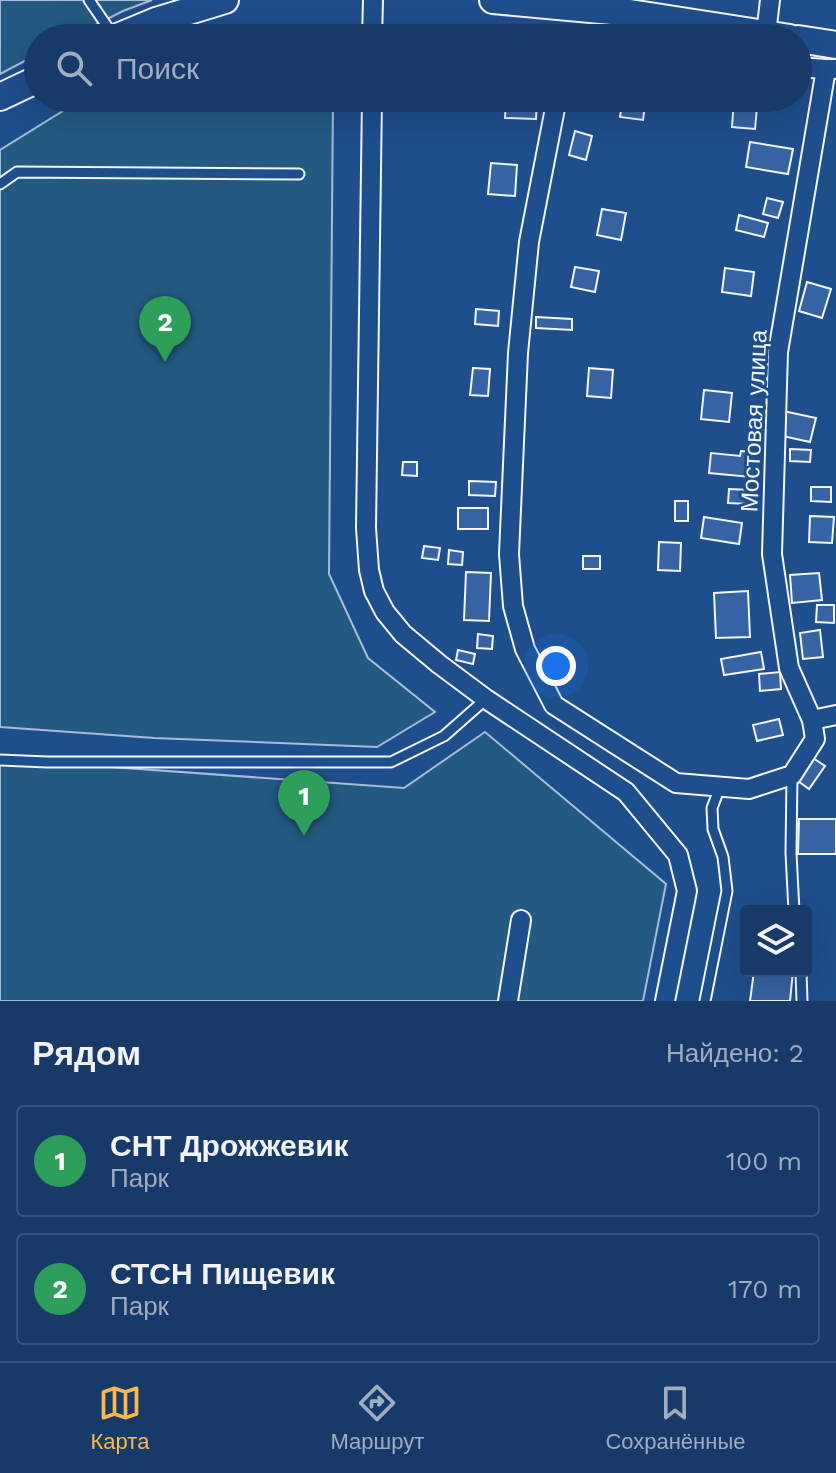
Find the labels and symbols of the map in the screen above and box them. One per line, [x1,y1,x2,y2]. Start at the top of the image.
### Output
pin: 2 [139,296,191,362]
street label: Мостовая улица [735,328,773,513]
your location [536,646,576,686]
pin: 1 [278,770,330,836]

